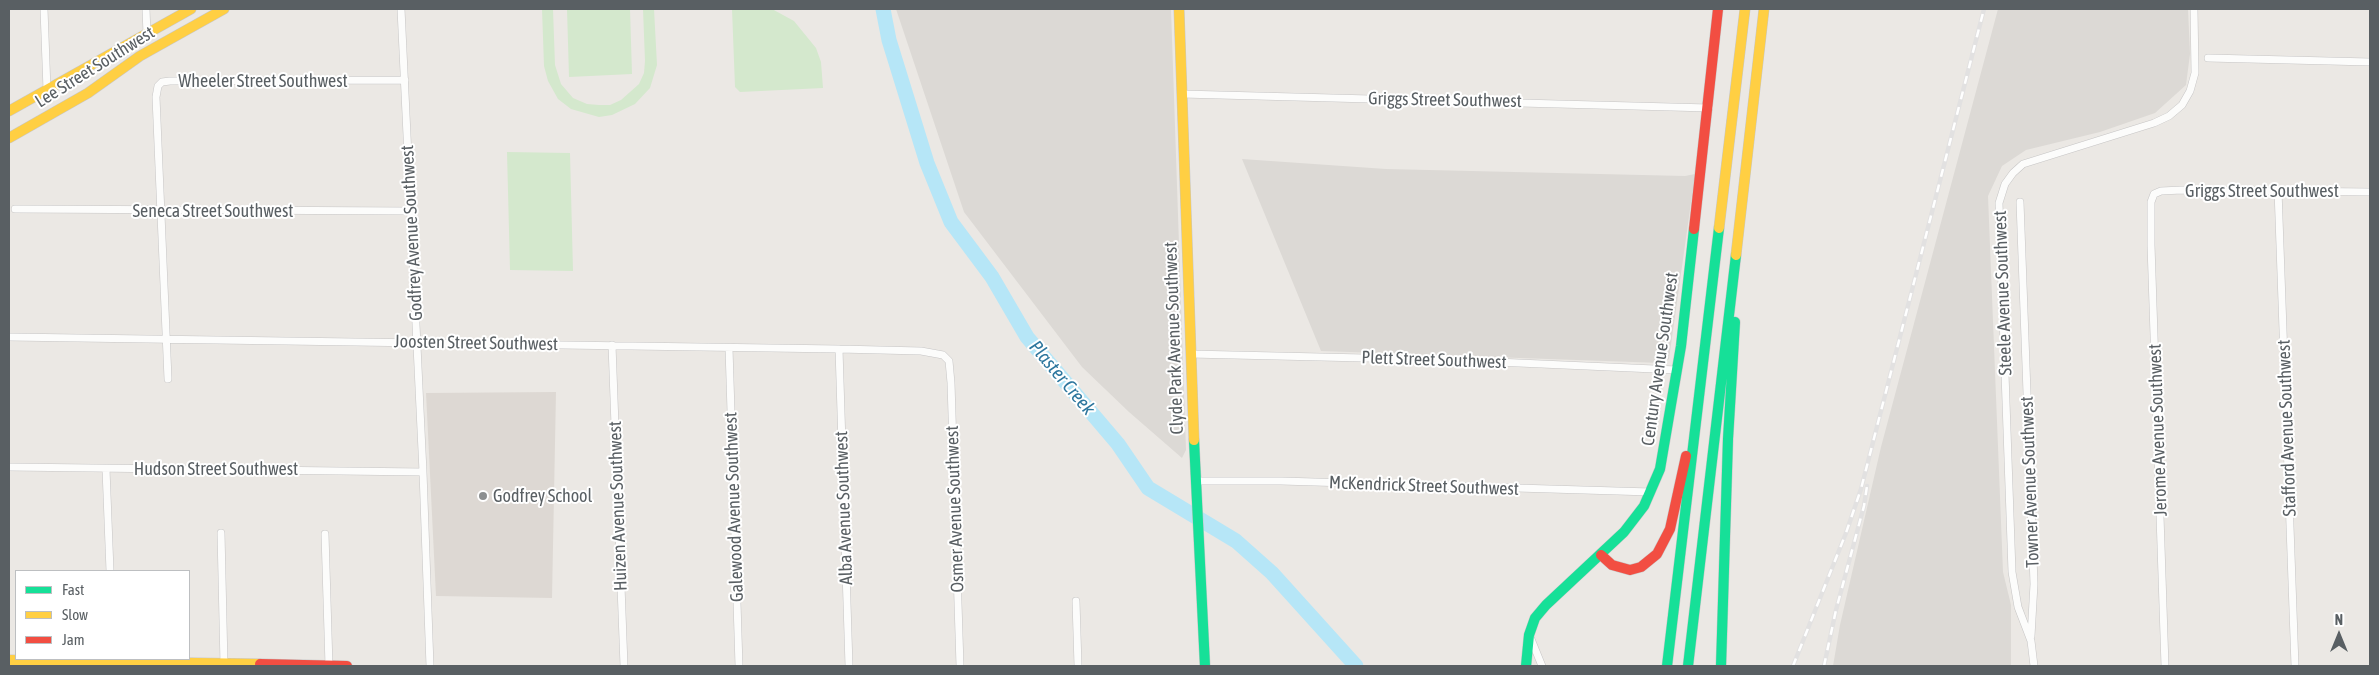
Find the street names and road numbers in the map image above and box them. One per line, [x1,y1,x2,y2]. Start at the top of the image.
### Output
street label: Lee Street Southwest [31,22,159,112]
street label: Wheeler Street Southwest [178,70,348,92]
street label: Griggs Street Southwest [1368,88,1522,112]
street label: Godfrey Avenue Southwest [397,145,427,321]
street label: Griggs Street Southwest [2185,180,2339,202]
street label: Seneca Street Southwest [133,200,293,222]
street label: Steele Avenue Southwest [1989,210,2017,376]
street label: Clyde Park Avenue Southwest [1160,241,1188,435]
street label: Century Avenue Southwest [1637,271,1683,447]
street label: Joosten Street Southwest [394,331,558,355]
street label: Stafford Avenue Southwest [2273,339,2301,517]
street label: Jerome Avenue Southwest [2144,343,2172,517]
street label: Plett Street Southwest [1361,347,1507,373]
street label: Towner Avenue Southwest [2016,396,2044,568]
street label: Galewood Avenue Southwest [720,412,748,602]
street label: Huizen Avenue Southwest [604,421,632,591]
street label: Osmer Avenue Southwest [941,425,969,593]
street label: Alba Avenue Southwest [831,431,857,585]
street label: Hudson Street Southwest [134,458,298,480]
street label: McKendrick Street Southwest [1329,472,1519,500]

